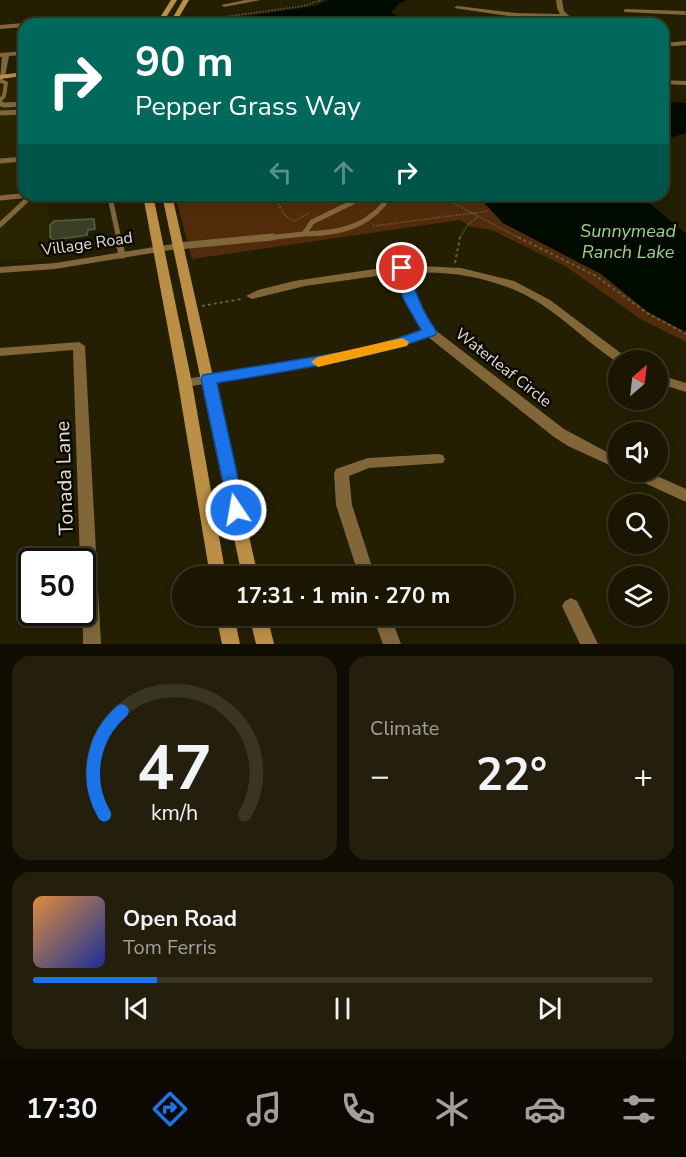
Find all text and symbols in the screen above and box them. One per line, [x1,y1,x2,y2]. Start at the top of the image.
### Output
text: 90 m [135,34,234,91]
icon: right [36,42,114,120]
text: Pepper Grass Way [135,88,361,125]
icon: left [264,156,297,189]
icon: ahead [327,156,360,189]
icon: right [390,156,423,189]
water label: Sunnymead Ranch Lake [580,219,676,264]
street label: Village Road [39,227,134,261]
pin [376,242,427,293]
icon: arrive [385,251,418,284]
street label: Waterleaf Circle [451,323,556,412]
north arrow [608,350,668,410]
map controls [608,350,668,626]
street label: Tonada Lane [49,420,80,536]
button: sound [608,422,668,482]
position arrow [204,478,268,542]
button: search [608,494,668,554]
speed limit sign: 50 [18,548,96,626]
button: layers [608,566,668,626]
text: 17:31 · 1 min · 270 m [236,581,450,611]
text: Climate [370,715,439,742]
text: 47 [137,726,212,811]
text: 22° [476,745,547,806]
text: − [370,754,390,799]
text: + [633,754,653,799]
text: km/h [151,798,198,828]
text: Open Road [123,904,237,934]
text: Tom Ferris [123,934,217,961]
icon: previous [120,992,153,1025]
icon: pause [326,992,359,1025]
icon: next [533,992,566,1025]
icon: directions [149,1088,191,1130]
icon: music [243,1088,285,1130]
icon: phone [337,1088,379,1130]
icon: climate [431,1088,473,1130]
icon: car [524,1088,566,1130]
icon: filters [618,1088,660,1130]
text: 17:30 [26,1091,97,1128]

